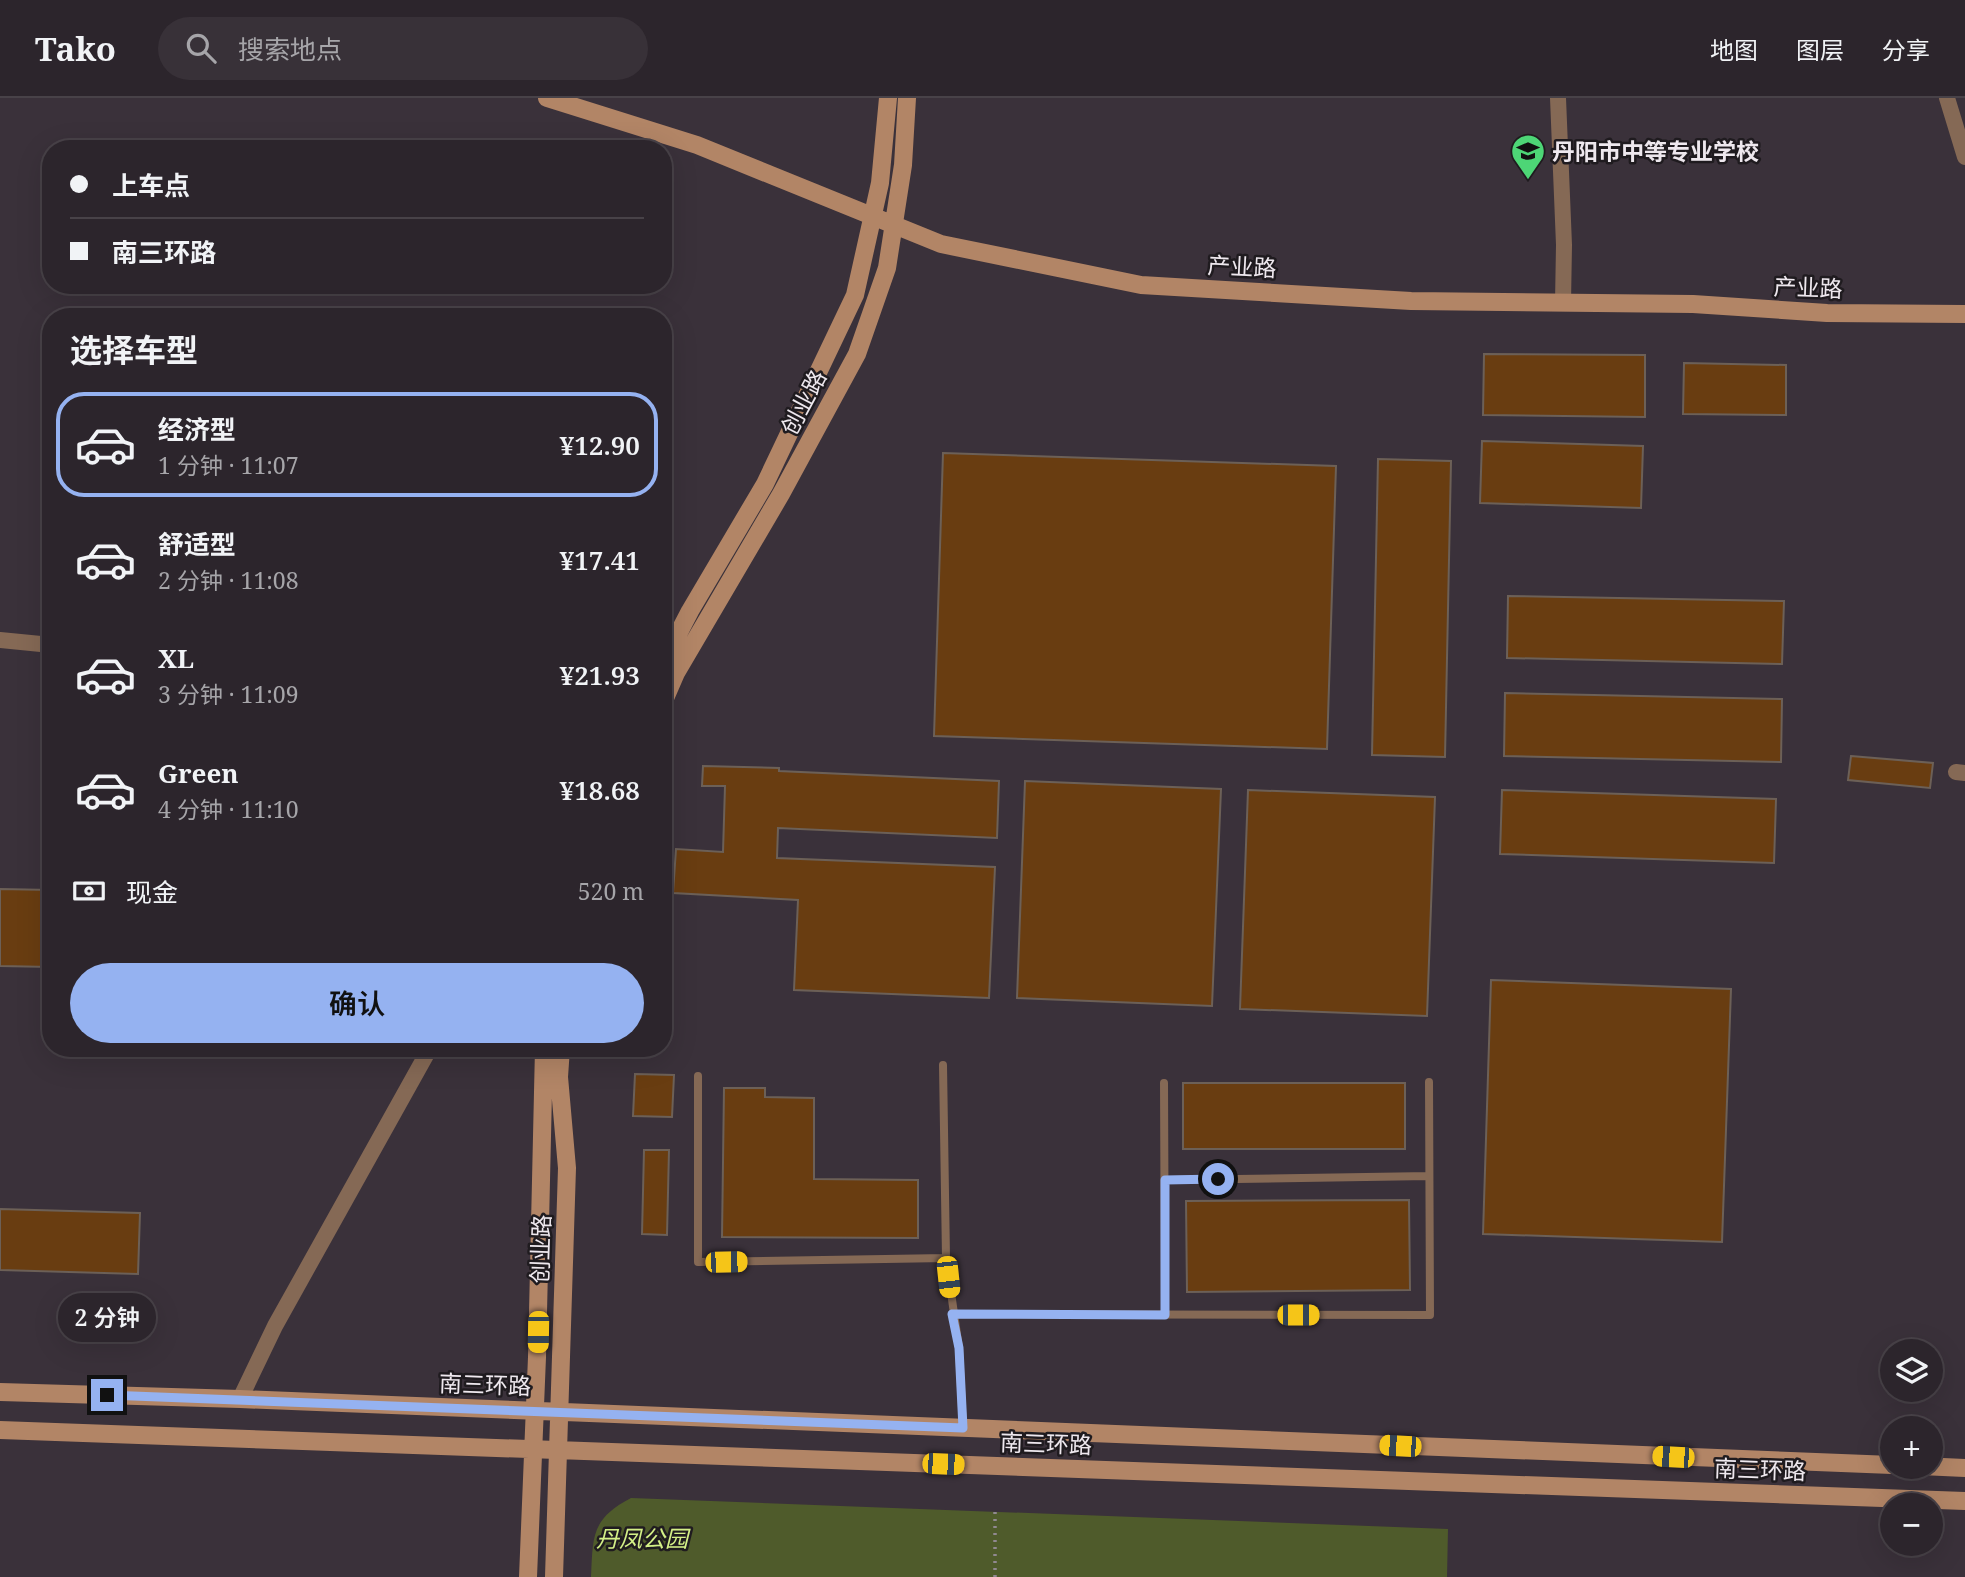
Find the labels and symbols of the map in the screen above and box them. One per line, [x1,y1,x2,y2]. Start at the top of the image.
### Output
school or university icon: 丹阳市中等专业学校 [1509,132,1547,181]
place label: 丹阳市中等专业学校 [1552,135,1759,167]
street label: 产业路 [1207,248,1277,284]
street label: 产业路 [1773,270,1843,304]
street label: 创业路 [773,364,833,440]
route start [1202,1163,1234,1195]
street label: 创业路 [523,1214,557,1284]
car [705,1251,748,1273]
car [936,1255,961,1299]
callout: 2 分钟 [58,1294,156,1342]
car [1278,1305,1320,1326]
car [528,1311,549,1353]
street label: 南三环路 [438,1366,532,1402]
route end [91,1379,123,1411]
street label: 南三环路 [999,1425,1093,1461]
car [1379,1434,1422,1458]
car [1652,1445,1695,1469]
street label: 南三环路 [1713,1451,1807,1487]
car [922,1453,965,1475]
park label: 丹凤公园 [596,1522,691,1554]

